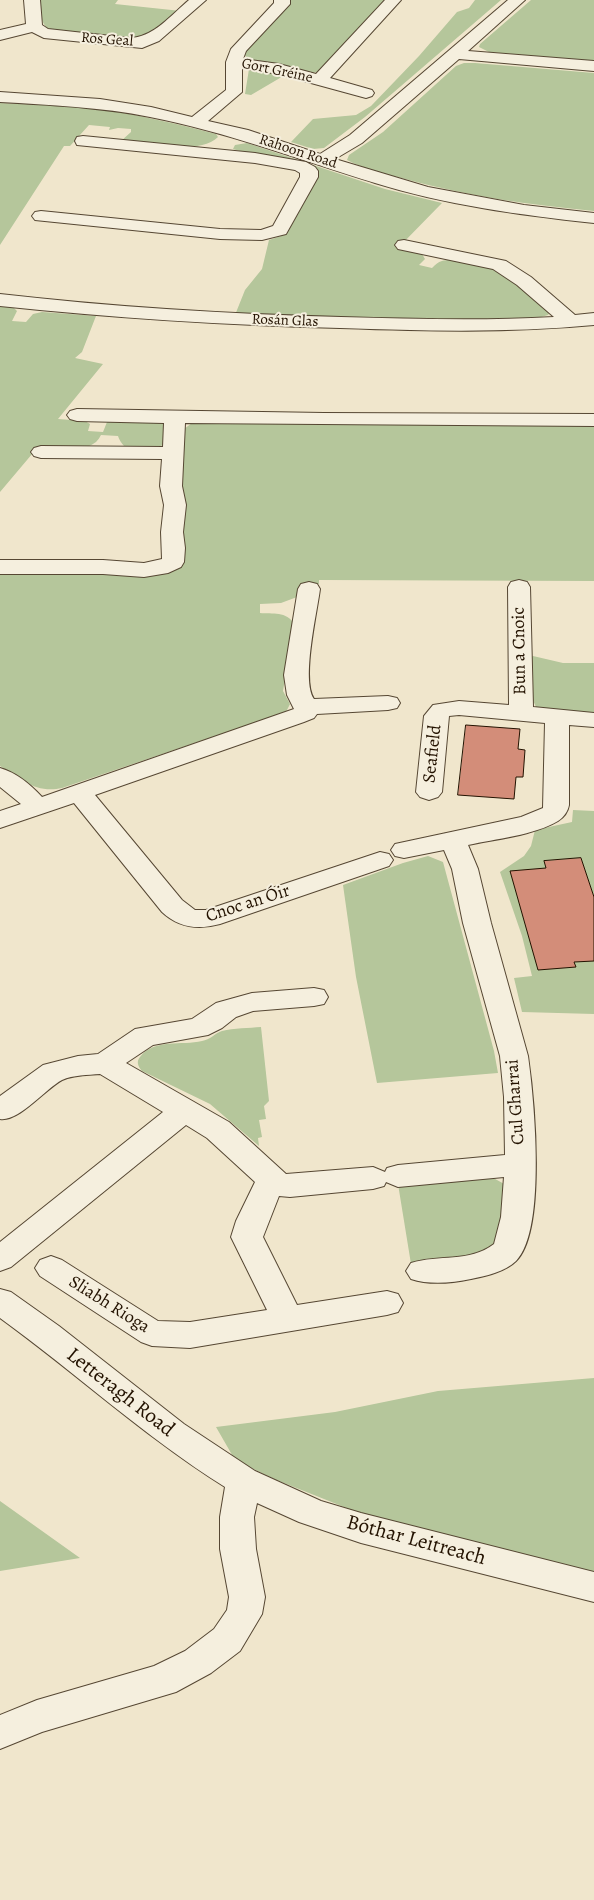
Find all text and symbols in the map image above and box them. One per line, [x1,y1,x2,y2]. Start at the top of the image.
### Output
street label: Ros Geal [80,29,134,51]
street label: Gort Gréine [240,55,314,87]
street label: Rahoon Road [257,131,339,173]
street label: Rosán Glas [251,311,319,331]
street label: Bun a Cnoic [508,607,532,695]
street label: Seafield [419,724,447,784]
street label: Cnoc an Óir [203,880,293,928]
street label: Cul Gharrai [502,1058,530,1146]
street label: Sliabh Rioga [64,1272,154,1338]
street label: Letteragh Road [61,1343,179,1443]
street label: Bóthar Leitreach [344,1510,488,1572]

